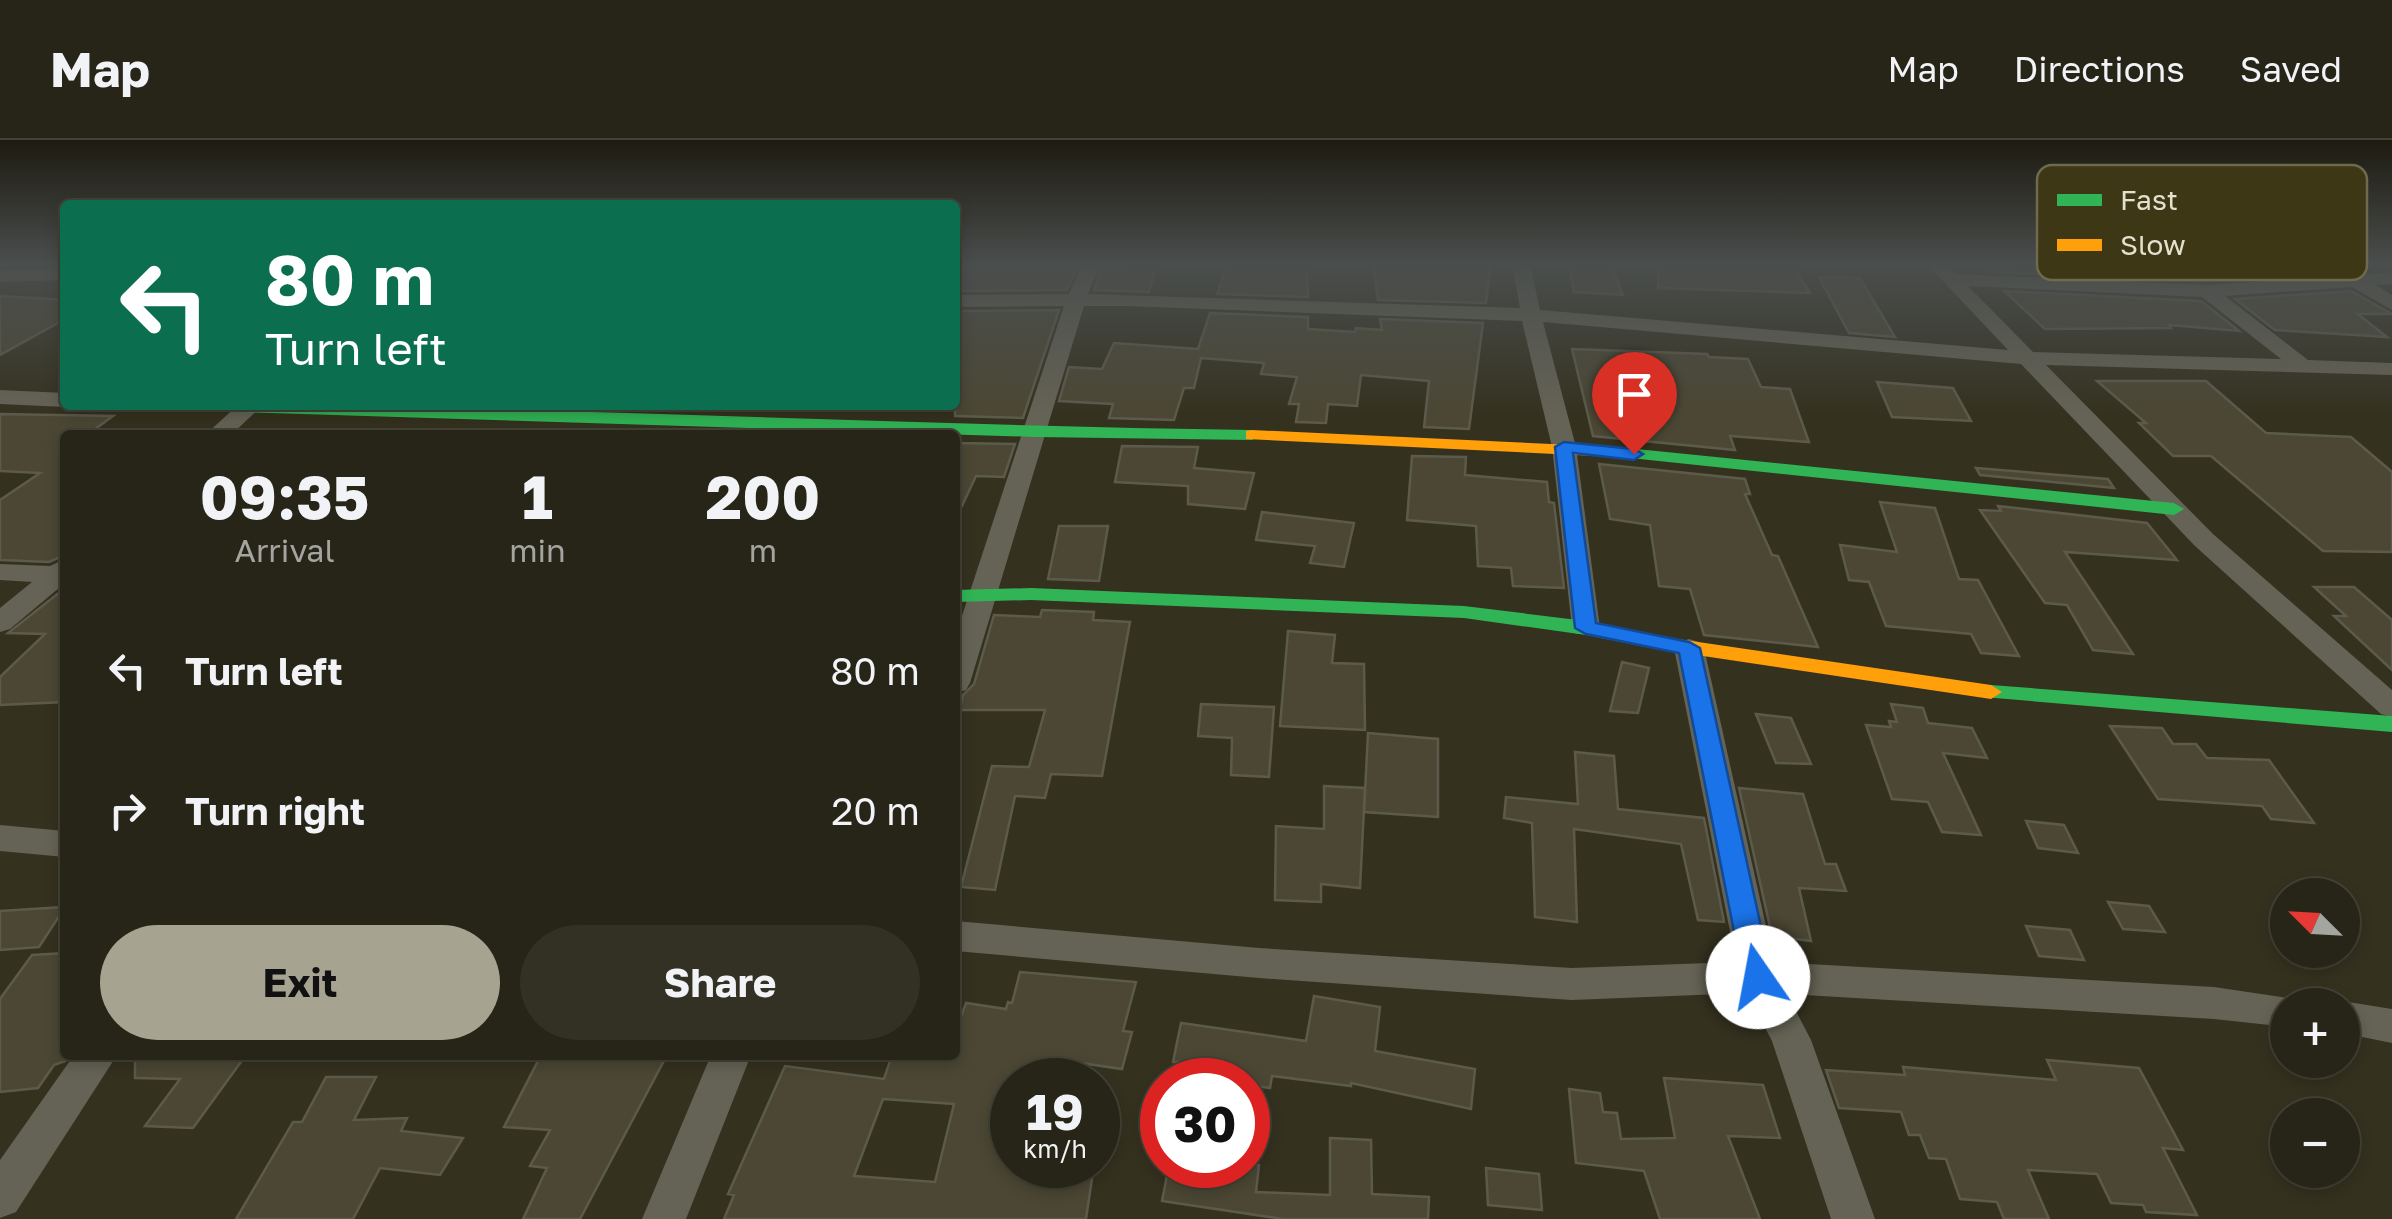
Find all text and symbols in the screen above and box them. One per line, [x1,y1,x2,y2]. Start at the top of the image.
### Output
text: Map [50,40,150,98]
text: Map [1887,48,1959,90]
text: Directions [2014,48,2185,90]
text: Saved [2240,48,2342,90]
legend [2037,165,2367,280]
text: Fast [2120,183,2178,216]
text: Slow [2120,228,2186,261]
text: 80 m [265,236,434,320]
icon: left [100,240,230,370]
text: Turn left [265,321,447,375]
pin [1592,352,1677,455]
icon: arrive [1607,367,1662,422]
text: 09:35 [200,460,369,532]
text: 1 [522,460,553,532]
text: 200 [706,460,820,532]
text: Arrival [234,531,335,569]
text: min [509,531,566,569]
text: m [749,531,777,569]
icon: left [100,643,155,698]
text: Turn left [185,648,343,693]
text: 80 m [830,648,920,693]
icon: right [100,783,155,838]
text: Turn right [185,788,365,833]
text: 20 m [831,788,920,833]
north arrow [2270,878,2360,968]
map controls [2270,878,2360,1188]
button: Exit [100,925,500,1040]
button: Share [520,925,920,1040]
position arrow [1706,925,1810,1029]
button: + [2270,988,2360,1078]
speed limit sign: 30 [1140,1058,1270,1188]
text: 19 [1026,1081,1084,1141]
button: − [2270,1098,2360,1188]
text: km/h [1023,1133,1087,1164]

